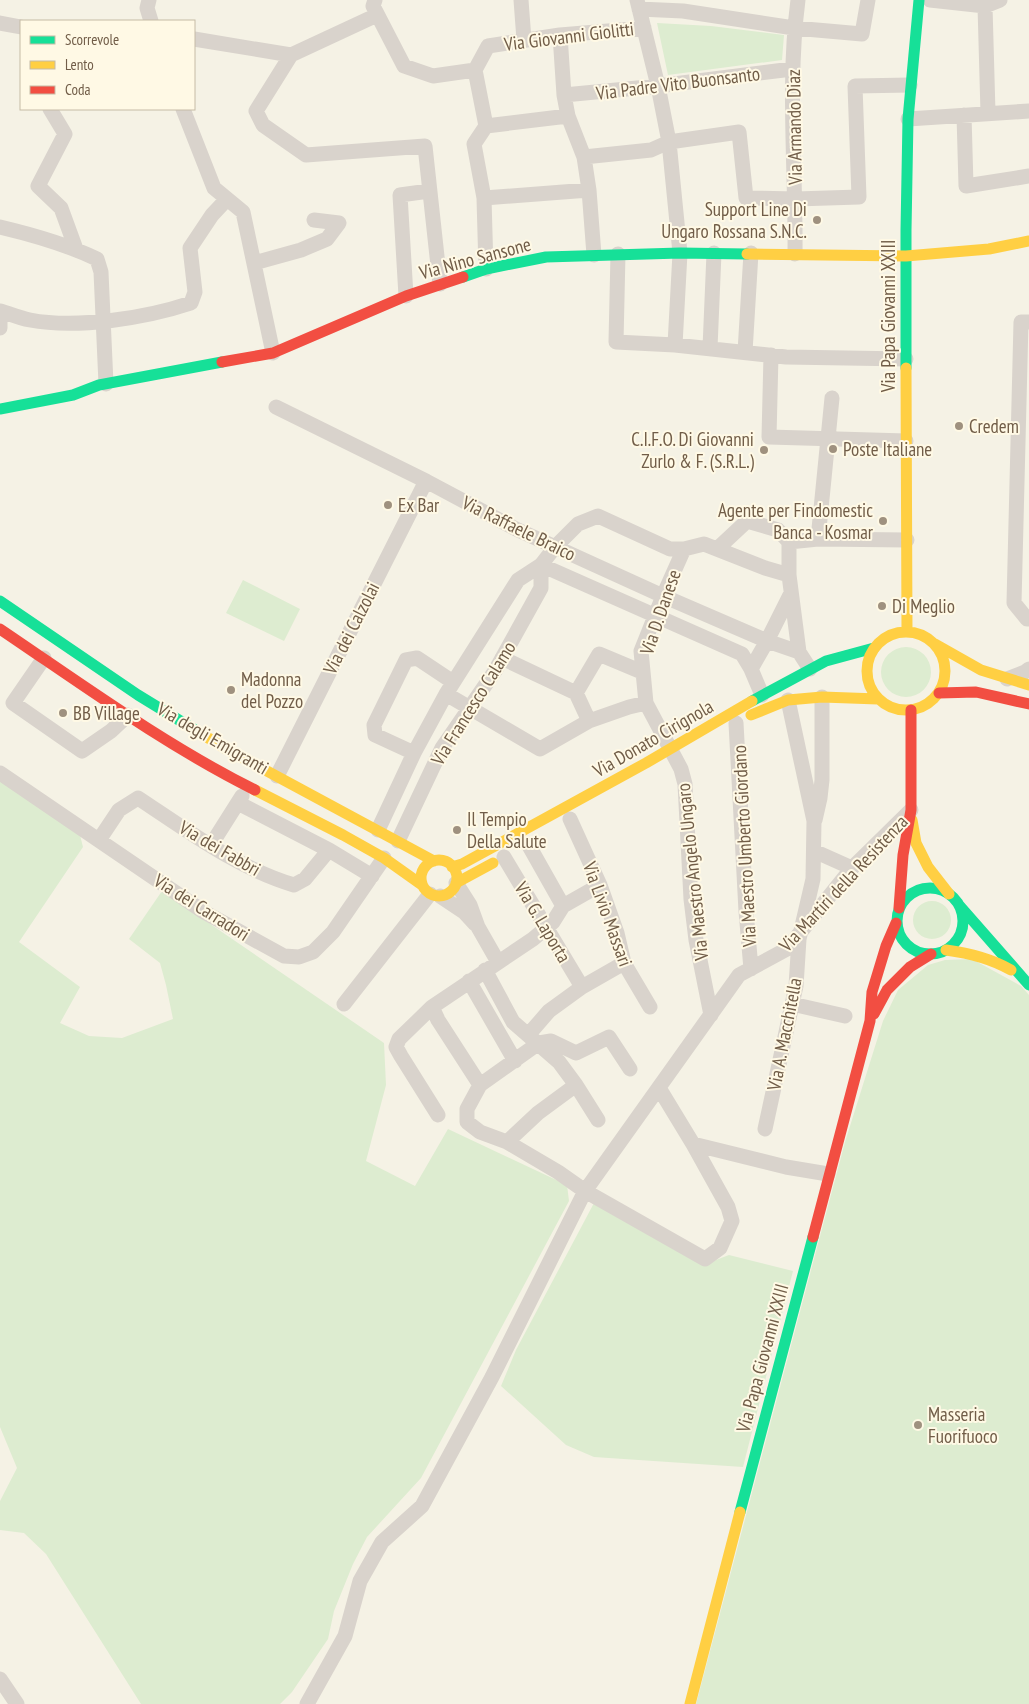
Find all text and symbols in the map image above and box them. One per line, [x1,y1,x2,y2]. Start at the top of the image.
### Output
street label: Via Giovanni Giolitti [502,16,635,56]
legend [20,20,195,110]
text: Scorrevole [65,30,119,49]
text: Lento [65,55,94,74]
street label: Via Padre Vito Buonsanto [594,61,761,105]
street label: Via Armando Diaz [781,69,807,186]
text: Coda [65,80,90,99]
place label: Support Line Di Ungaro Rossana S.N.C. [661,197,807,243]
marker: Support Line Di Ungaro Rossana S.N.C. [811,214,823,226]
street label: Via Nino Sansone [416,232,533,285]
street label: Via Papa Giovanni XXIII [876,240,900,393]
place label: Credem [969,414,1019,438]
marker: Credem [953,420,965,432]
place label: C.I.F.O. Di Giovanni Zurlo & F. (S.R.L.) [631,427,755,473]
place label: Poste Italiane [843,437,932,461]
marker: Poste Italiane [827,443,839,455]
marker: C.I.F.O. Di Giovanni Zurlo & F. (S.R.L.) [758,444,770,456]
street label: Via Raffaele Braico [457,490,580,566]
place label: Ex Bar [398,493,440,517]
place label: Agente per Findomestic Banca - Kosmar [718,498,874,544]
marker: Ex Bar [382,499,394,511]
marker: Agente per Findomestic Banca - Kosmar [877,515,889,527]
street label: Via D. Danese [634,566,686,659]
street label: Via dei Calzolai [317,578,384,679]
place label: Di Meglio [892,594,955,618]
marker: Di Meglio [876,600,888,612]
street label: Via Francesco Calamo [425,637,521,770]
place label: Madonna del Pozzo [241,667,303,713]
marker: Madonna del Pozzo [225,684,237,696]
street label: Via Donato Cirignola [588,694,717,783]
street label: Via degli Emigranti [152,696,273,780]
place label: BB Village [73,701,140,725]
marker: BB Village [57,707,69,719]
street label: Via Maestro Umberto Giordano [727,745,761,948]
street label: Via Maestro Angelo Ungaro [671,782,713,963]
place label: Il Tempio Della Salute [467,807,547,853]
street label: Via Martiri della Resistenza [773,810,913,957]
street label: Via dei Fabbri [174,815,265,881]
marker: Il Tempio Della Salute [451,824,463,836]
street label: Via Livio Massari [578,857,638,970]
street label: Via dei Carradori [149,868,254,946]
street label: Via G. Laporta [509,876,577,967]
street label: Via A. Macchitella [761,976,807,1093]
street label: Via Papa Giovanni XXIII [730,1281,793,1436]
place label: Masseria Fuorifuoco [928,1402,998,1448]
marker: Masseria Fuorifuoco [912,1419,924,1431]

